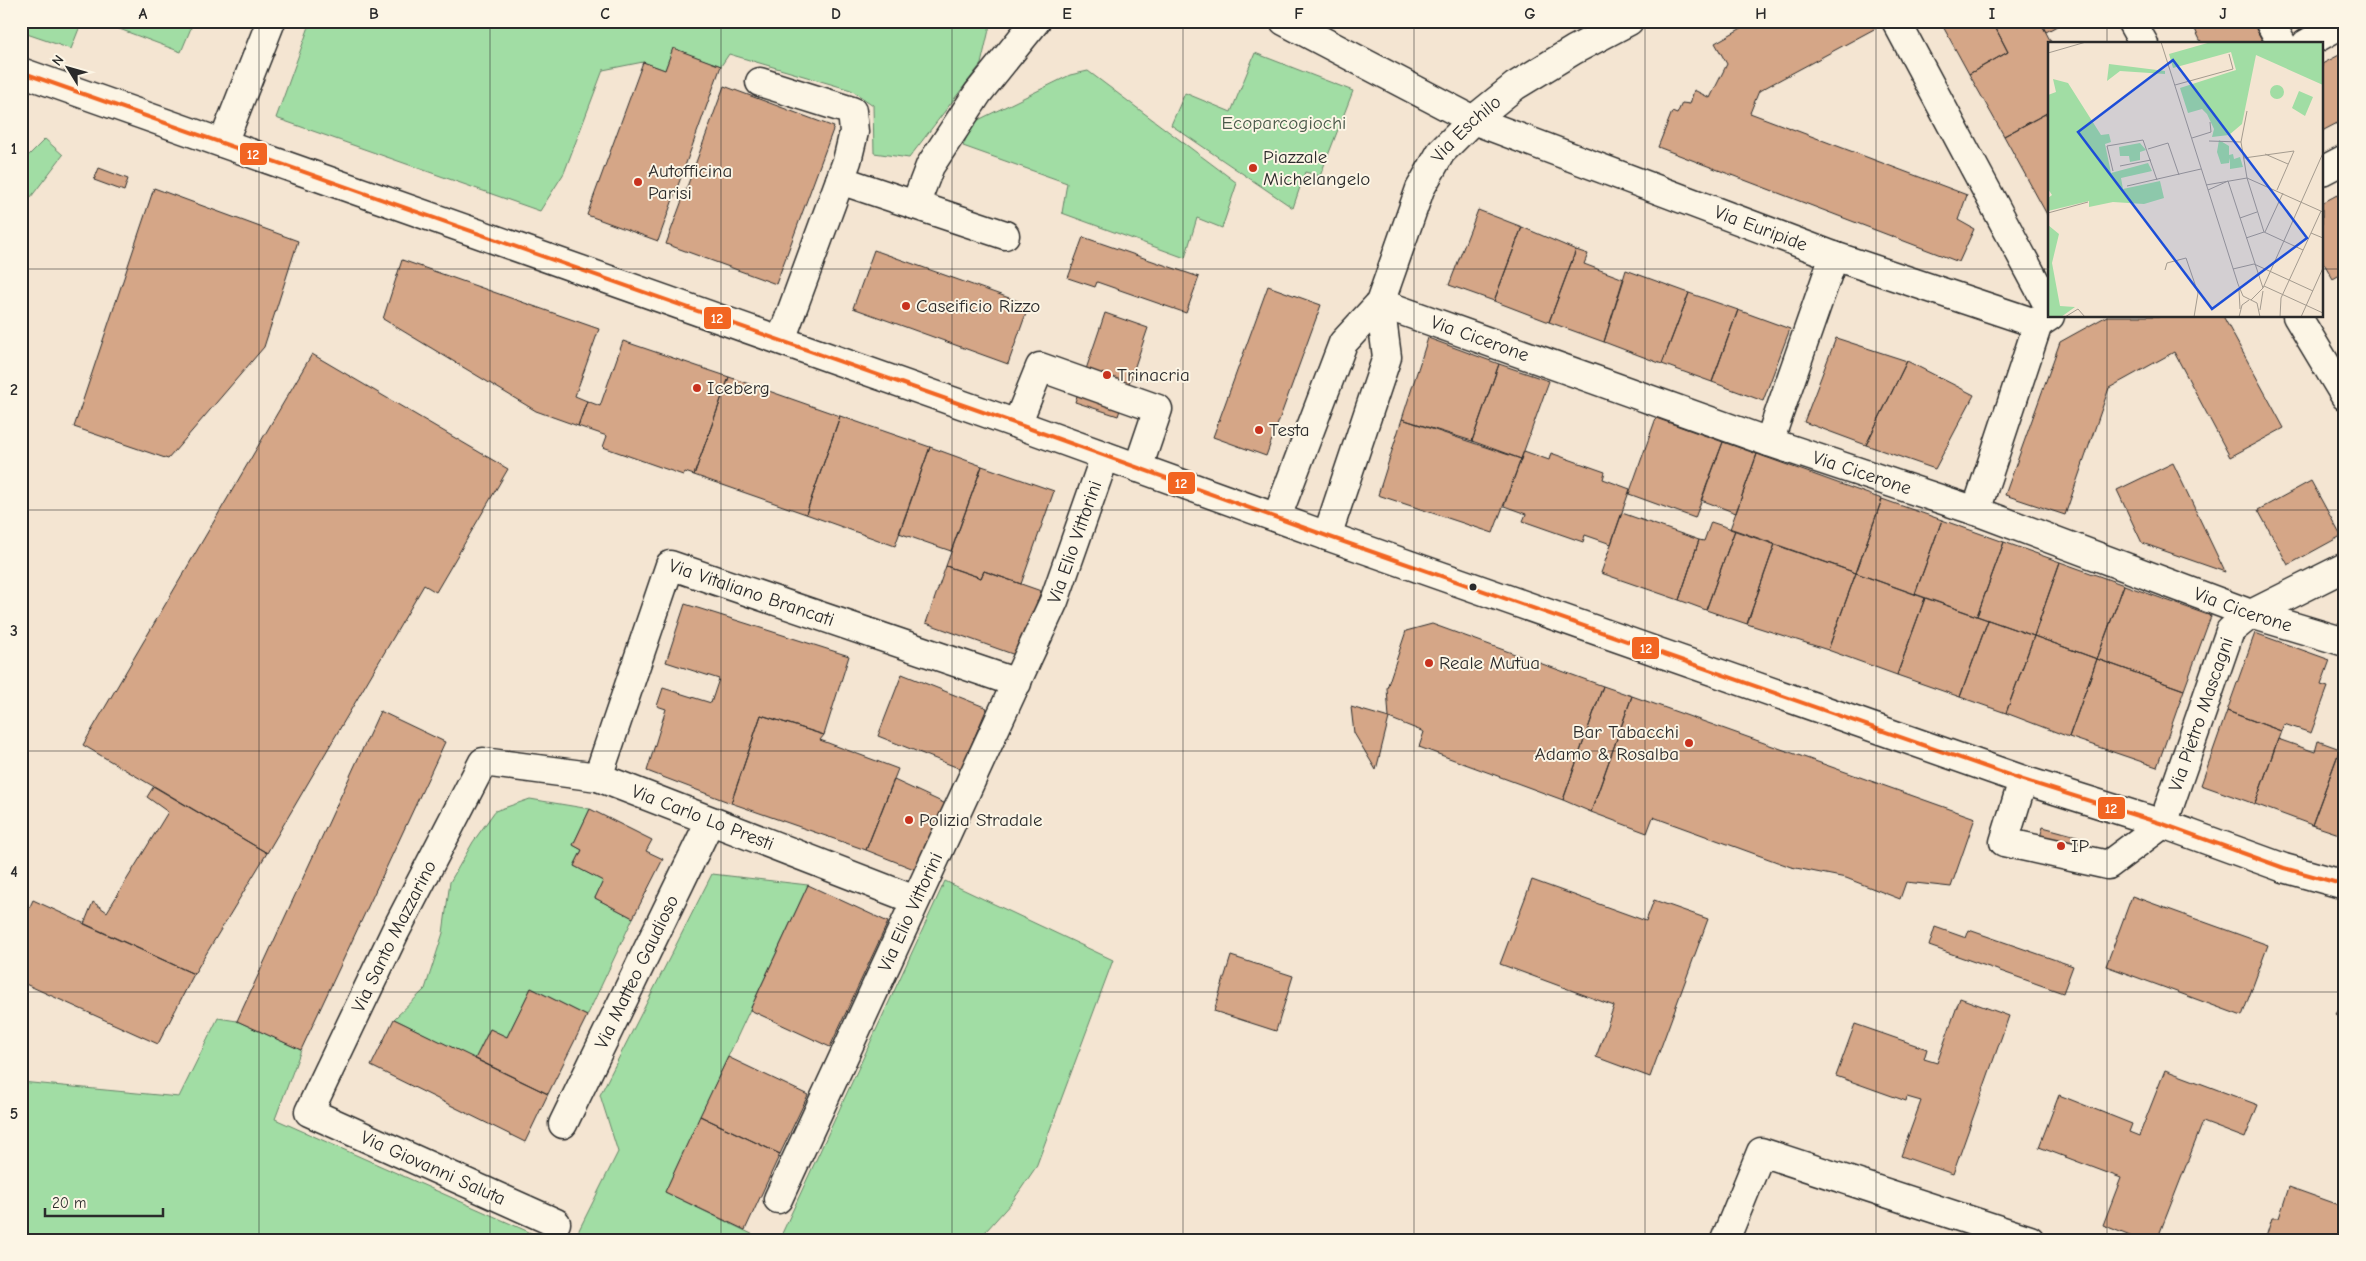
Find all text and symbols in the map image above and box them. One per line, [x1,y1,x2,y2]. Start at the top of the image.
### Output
text: A [139,5,148,23]
text: B [369,5,379,23]
text: C [600,5,610,23]
text: D [831,5,841,23]
text: E [1062,5,1072,23]
text: F [1294,5,1304,23]
text: G [1524,5,1536,23]
text: H [1755,5,1767,23]
text: I [1989,5,1995,23]
text: J [2219,5,2227,23]
north arrow [42,42,92,92]
inset map [2048,42,2324,318]
text: N [48,52,68,69]
street label: Via Eschilo [1427,91,1505,166]
park label: Ecoparcogiochi [1222,112,1346,134]
text: 1 [11,140,17,158]
line badge: 12 [239,142,268,166]
text: 12 [247,146,259,163]
place label: Piazzale Michelangelo [1263,146,1370,190]
place label: Autofficina Parisi [648,160,732,204]
marker: Piazzale Michelangelo [1247,162,1259,174]
marker: Autofficina Parisi [632,176,644,188]
street label: Via Euripide [1711,201,1811,256]
place label: Caseificio Rizzo [916,295,1040,317]
marker: Caseificio Rizzo [900,300,912,312]
line badge: 12 [703,306,732,330]
text: 12 [711,310,723,327]
street label: Via Cicerone [1428,311,1532,366]
place label: Trinacria [1117,364,1190,386]
marker: Trinacria [1101,369,1113,381]
place label: Iceberg [707,377,770,399]
text: 2 [10,381,18,399]
marker: Iceberg [691,382,703,394]
place label: Testa [1269,419,1310,441]
marker: Testa [1253,424,1265,436]
street label: Via Cicerone [1810,446,1914,500]
line badge: 12 [1167,471,1196,495]
text: 12 [1175,475,1187,492]
street label: Via Elio Vittorini [1043,478,1106,607]
street label: Via Vitaliano Brancati [666,554,837,631]
unlabelled marker [1468,582,1478,592]
street label: Via Cicerone [2191,583,2295,637]
text: 3 [10,622,18,640]
street label: Via Pietro Mascagni [2164,634,2238,794]
line badge: 12 [1631,636,1660,660]
text: 12 [1640,640,1652,657]
place label: Reale Mutua [1439,652,1540,674]
marker: Reale Mutua [1423,657,1435,669]
place label: Bar Tabacchi Adamo & Rosalba [1535,721,1679,765]
marker: Bar Tabacchi Adamo & Rosalba [1683,737,1695,749]
street label: Via Carlo Lo Presti [628,780,777,855]
line badge: 12 [2097,796,2126,820]
text: 12 [2105,800,2117,817]
place label: Polizia Stradale [919,809,1043,831]
marker: Polizia Stradale [903,814,915,826]
place label: IP [2071,835,2089,857]
marker: IP [2055,840,2067,852]
street label: Via Elio Vittorini [873,849,947,975]
street label: Via Santo Mazzarino [347,857,441,1016]
text: 4 [10,863,18,881]
street label: Via Matteo Gaudioso [590,892,683,1052]
text: 5 [10,1105,18,1123]
street label: Via Giovanni Saluta [357,1126,509,1210]
scale bar [45,1186,162,1218]
text: 20 m [52,1194,86,1212]

